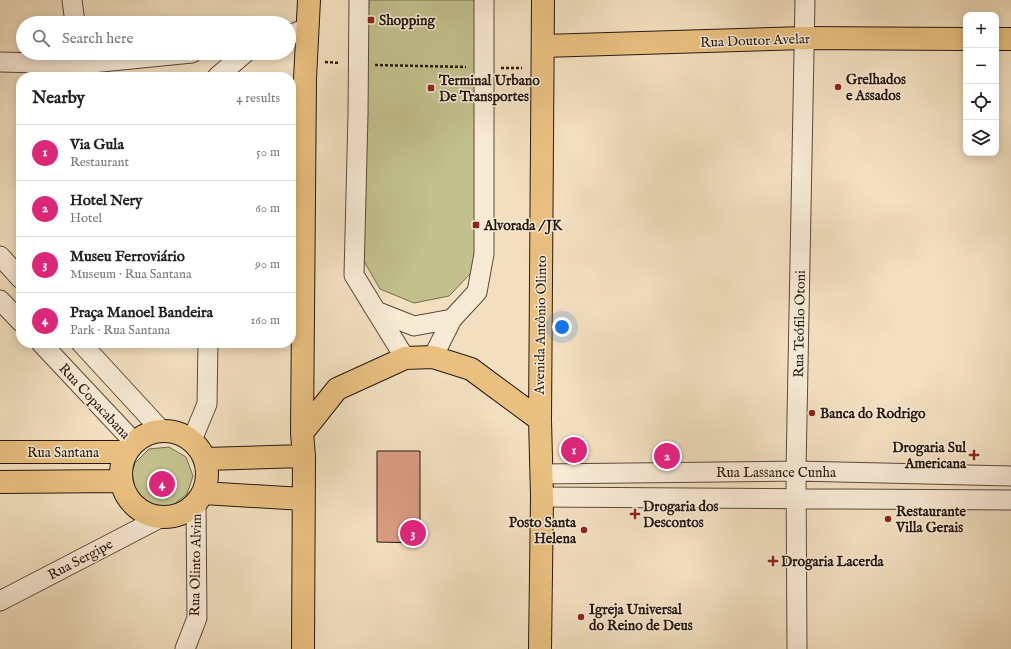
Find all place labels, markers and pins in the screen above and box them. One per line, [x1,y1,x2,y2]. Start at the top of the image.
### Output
place label: Shopping [379,12,436,30]
marker: Shopping [366,15,376,25]
place label: Grelhados e Assados [846,71,906,105]
place label: Terminal Urbano De Transportes [438,72,540,106]
marker: Grelhados e Assados [833,82,843,92]
marker: Terminal Urbano De Transportes [426,83,436,93]
place label: Alvorada / JK [483,217,563,235]
marker: Alvorada / JK [471,220,481,230]
place label: Banca do Rodrigo [820,405,926,423]
marker: Banca do Rodrigo [807,408,817,418]
pin: 1 [561,435,587,465]
place label: Drogaria Sul Americana [892,439,967,473]
pin: 2 [654,441,680,471]
marker: Drogaria Sul Americana [969,450,979,460]
pin: 4 [149,469,175,499]
place label: Drogaria dos Descontos [643,498,719,532]
place label: Restaurante Villa Gerais [895,503,966,537]
marker: Drogaria dos Descontos [630,509,640,519]
place label: Posto Santa Helena [509,514,577,548]
marker: Restaurante Villa Gerais [883,514,893,524]
pin: 3 [400,518,426,548]
marker: Posto Santa Helena [579,525,589,535]
place label: Drogaria Lacerda [781,553,885,571]
marker: Drogaria Lacerda [768,556,778,566]
place label: Igreja Universal do Reino de Deus [589,601,693,635]
marker: Igreja Universal do Reino de Deus [576,612,586,622]

